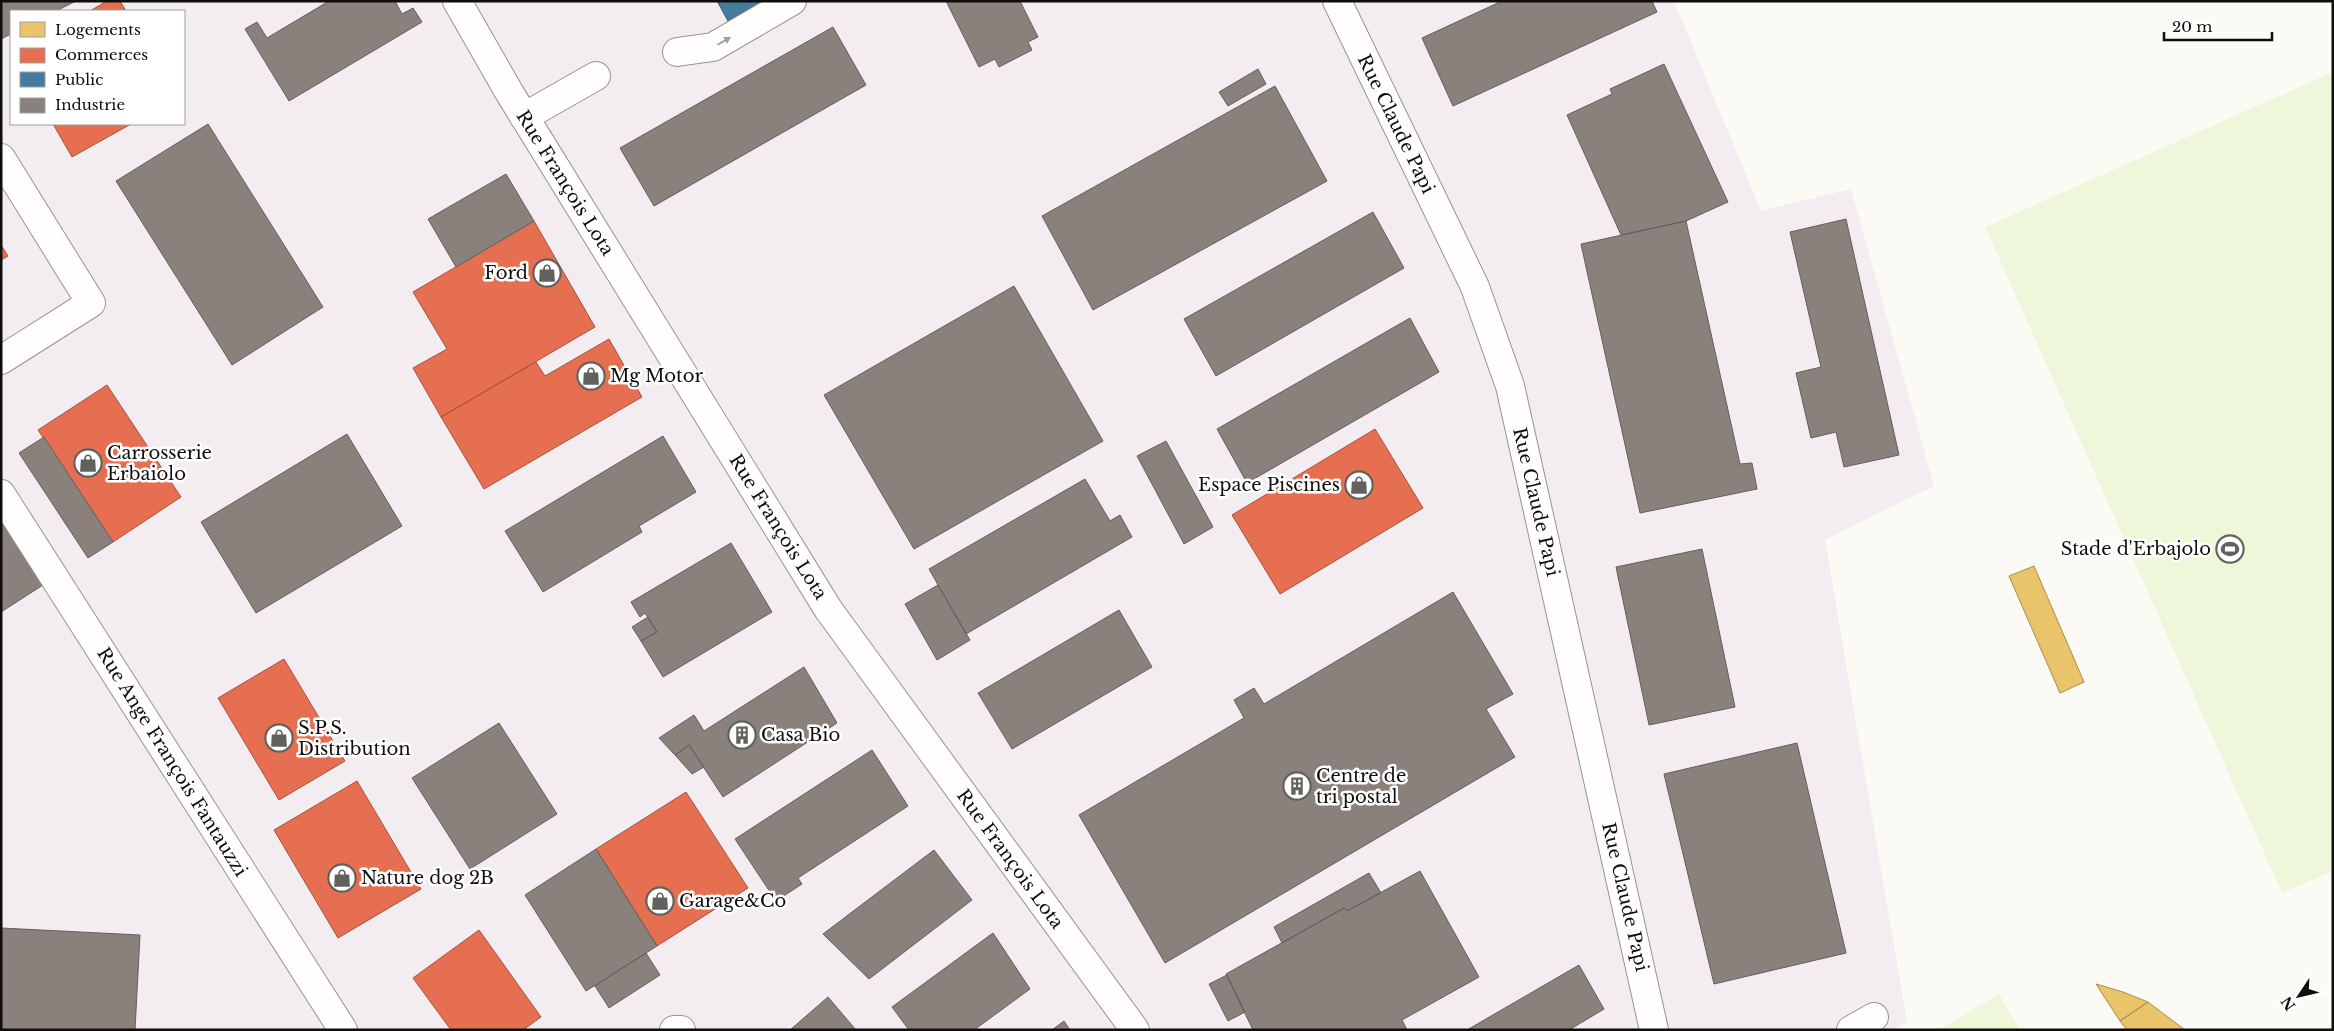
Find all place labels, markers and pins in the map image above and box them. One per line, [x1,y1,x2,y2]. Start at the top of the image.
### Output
shop icon: Ford [532,258,562,288]
place label: Ford [484,262,528,284]
shop icon: Mg Motor [576,361,606,391]
place label: Mg Motor [610,365,703,387]
place label: Carrosserie Erbaiolo [107,442,212,485]
shop icon: Carrosserie Erbaiolo [73,448,103,478]
shop icon: Espace Piscines [1344,470,1374,500]
place label: Espace Piscines [1198,474,1340,496]
sports icon: Stade d'Erbajolo [2215,534,2245,564]
place label: Stade d'Erbajolo [2061,538,2211,560]
place label: S.P.S. Distribution [298,717,411,760]
building icon: Casa Bio [727,720,757,750]
shop icon: S.P.S. Distribution [264,723,294,753]
place label: Casa Bio [761,724,840,746]
place label: Centre de tri postal [1316,765,1406,808]
building icon: Centre de tri postal [1282,771,1312,801]
shop icon: Nature dog 2B [327,863,357,893]
place label: Nature dog 2B [361,867,494,889]
shop icon: Garage&Co [645,886,675,916]
place label: Garage&Co [679,890,786,912]

